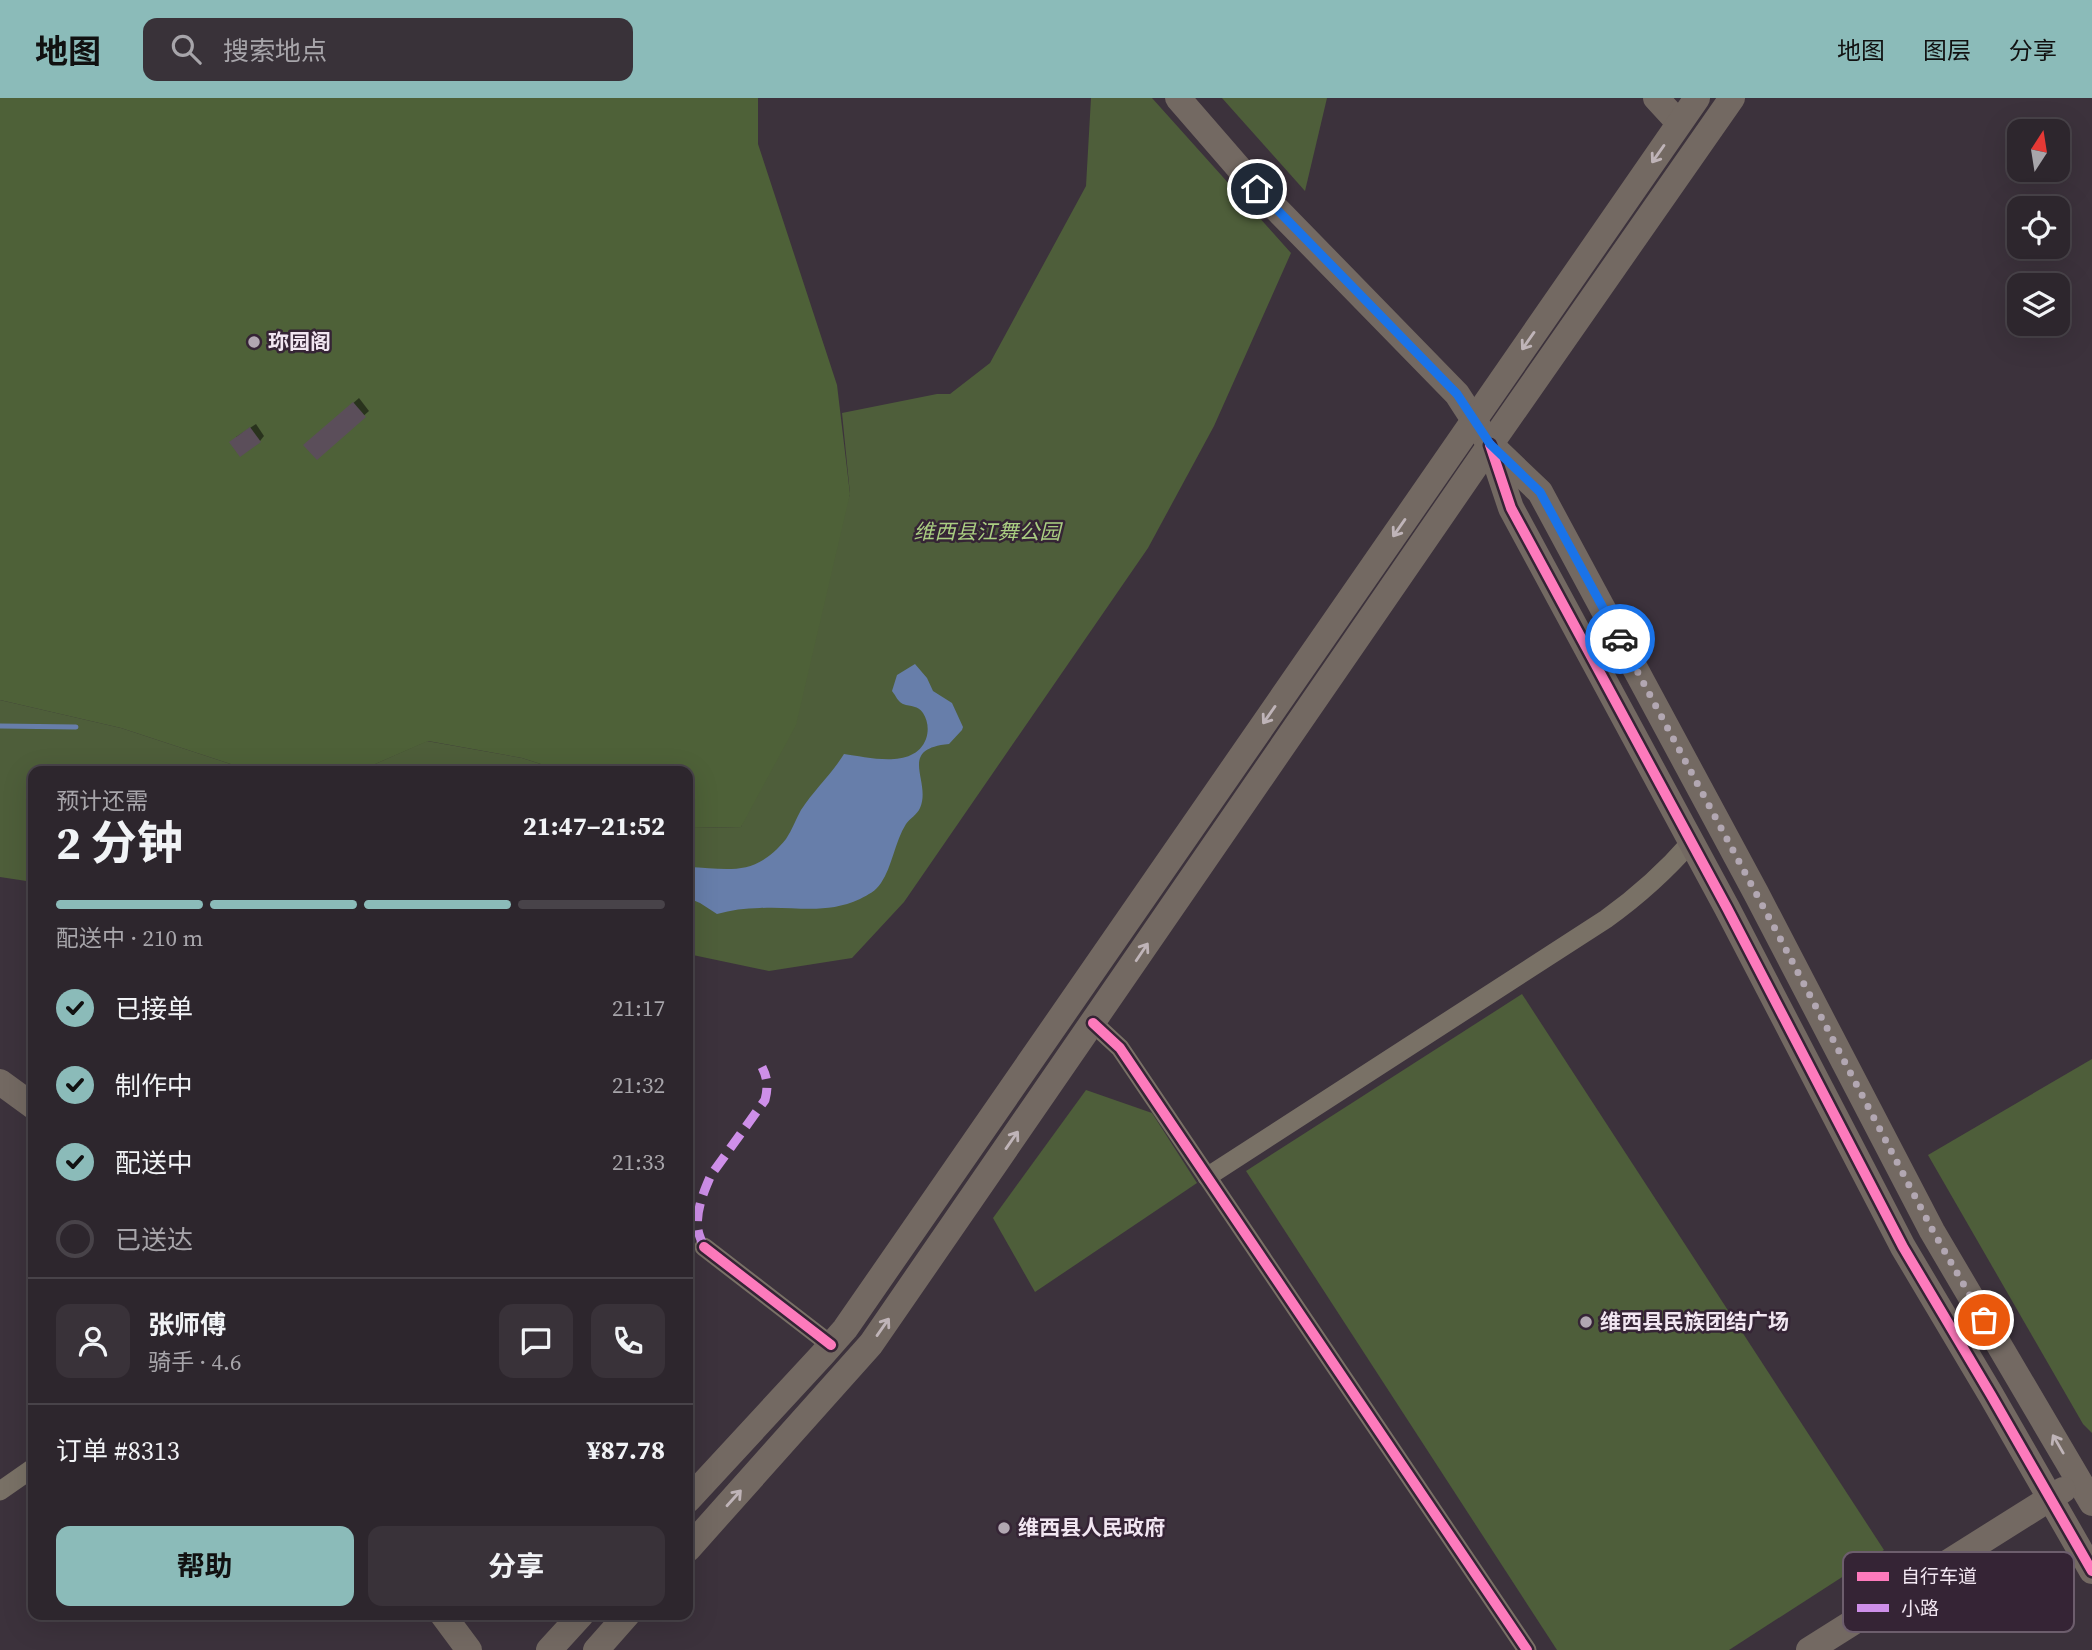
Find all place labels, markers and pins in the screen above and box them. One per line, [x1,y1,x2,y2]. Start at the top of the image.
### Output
pin [1227,159,1287,219]
place label: 珎园阁 [268,327,331,356]
marker: 珎园阁 [246,334,262,350]
pin [1954,1290,2014,1350]
place label: 维西县民族团结广场 [1600,1307,1789,1336]
marker: 维西县民族团结广场 [1578,1314,1594,1330]
place label: 维西县人民政府 [1018,1513,1165,1542]
marker: 维西县人民政府 [996,1520,1012,1536]

